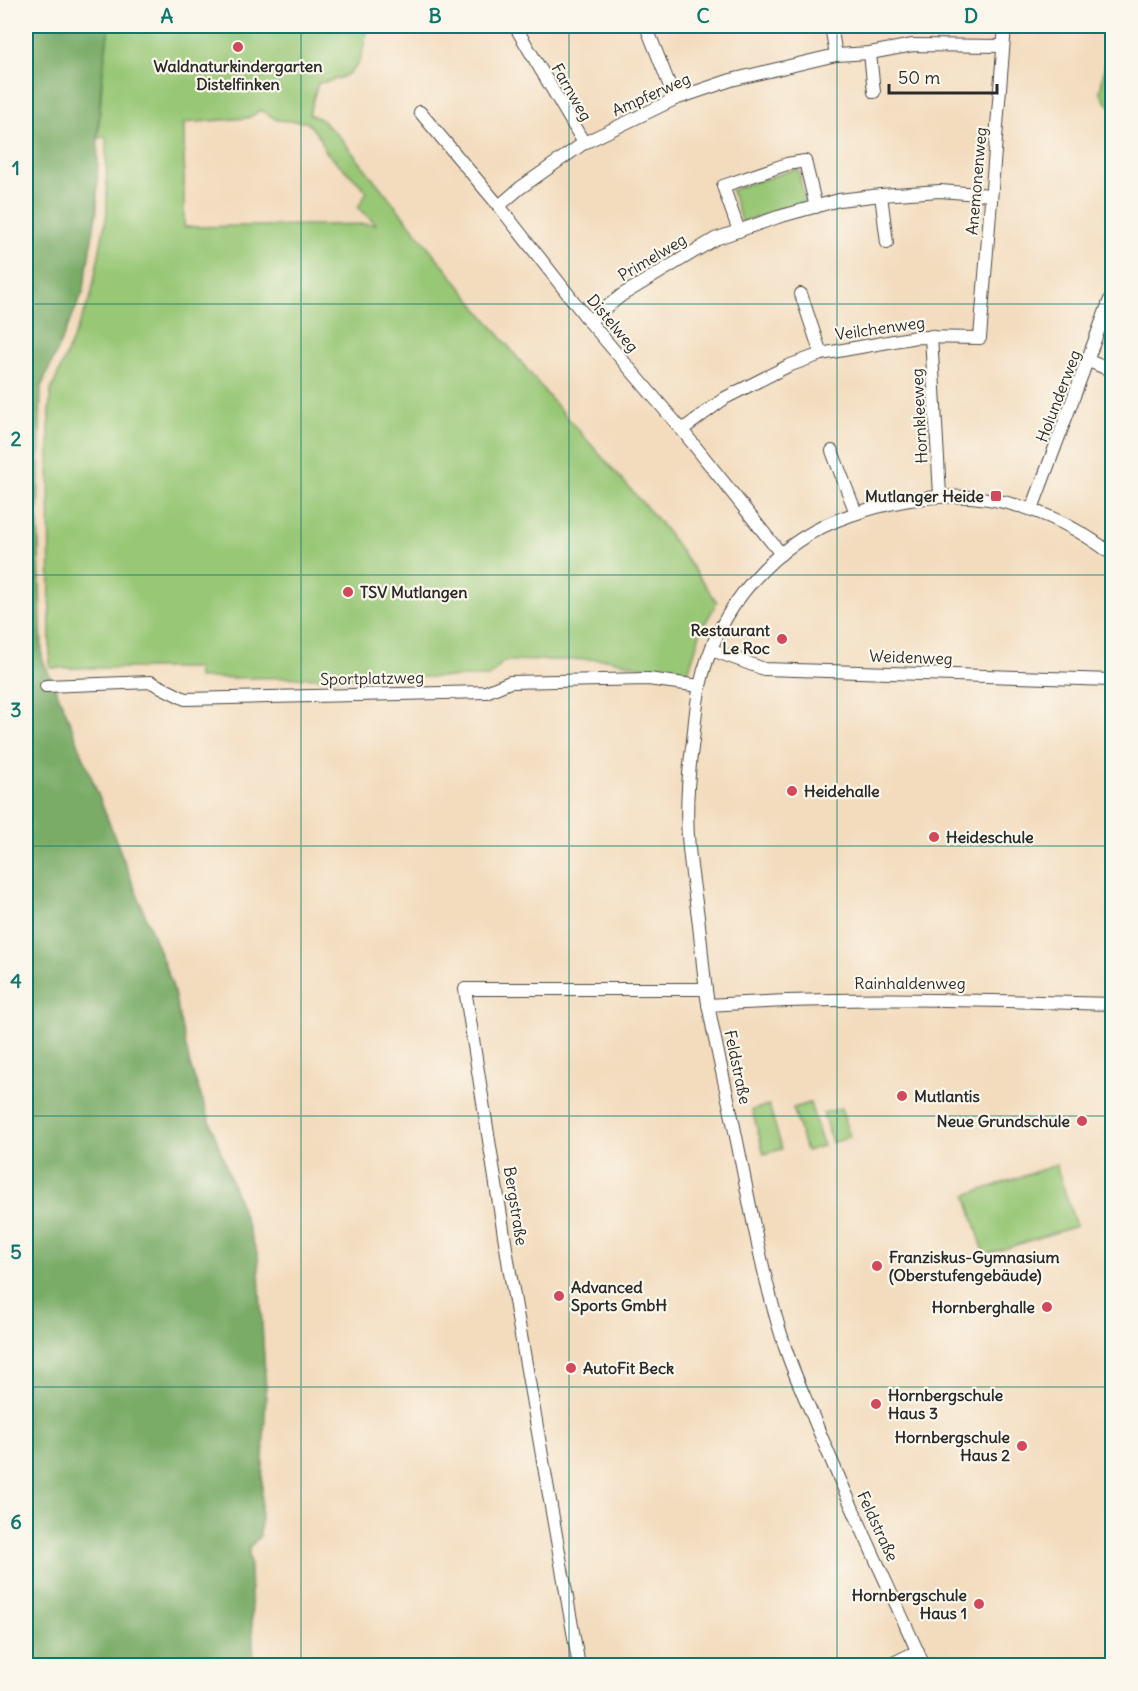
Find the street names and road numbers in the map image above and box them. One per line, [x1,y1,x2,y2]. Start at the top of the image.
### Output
street label: Farnweg [548,60,596,124]
street label: Ampferweg [609,68,693,120]
street label: Anemonenweg [961,126,991,236]
street label: Primelweg [614,229,690,285]
street label: Distelweg [583,290,643,356]
street label: Veilchenweg [834,312,926,344]
street label: Holunderweg [1031,347,1085,445]
street label: Hornkleeweg [907,368,931,464]
street label: Weidenweg [869,646,953,668]
street label: Sportplatzweg [320,667,424,689]
street label: Rainhaldenweg [854,973,966,993]
street label: Feldstraße [720,1028,756,1106]
street label: Bergstraße [500,1165,532,1247]
street label: Feldstraße [853,1488,903,1564]

